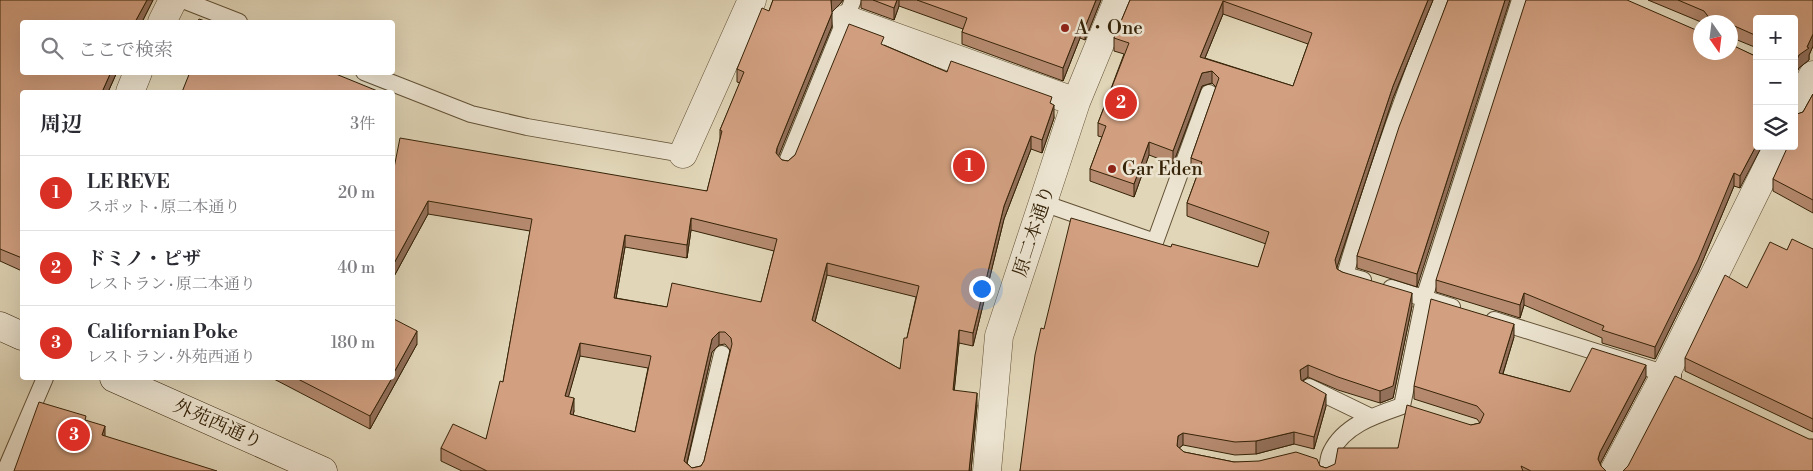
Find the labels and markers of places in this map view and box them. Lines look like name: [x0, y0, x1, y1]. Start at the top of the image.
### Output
place label: A・One: [1074, 16, 1143, 40]
marker: A・One: [1059, 22, 1071, 34]
pin: 2: [1105, 84, 1137, 122]
pin: 1: [953, 147, 985, 185]
place label: Gar Eden: [1122, 157, 1203, 181]
marker: Gar Eden: [1106, 163, 1118, 175]
pin: 3: [58, 416, 90, 454]

